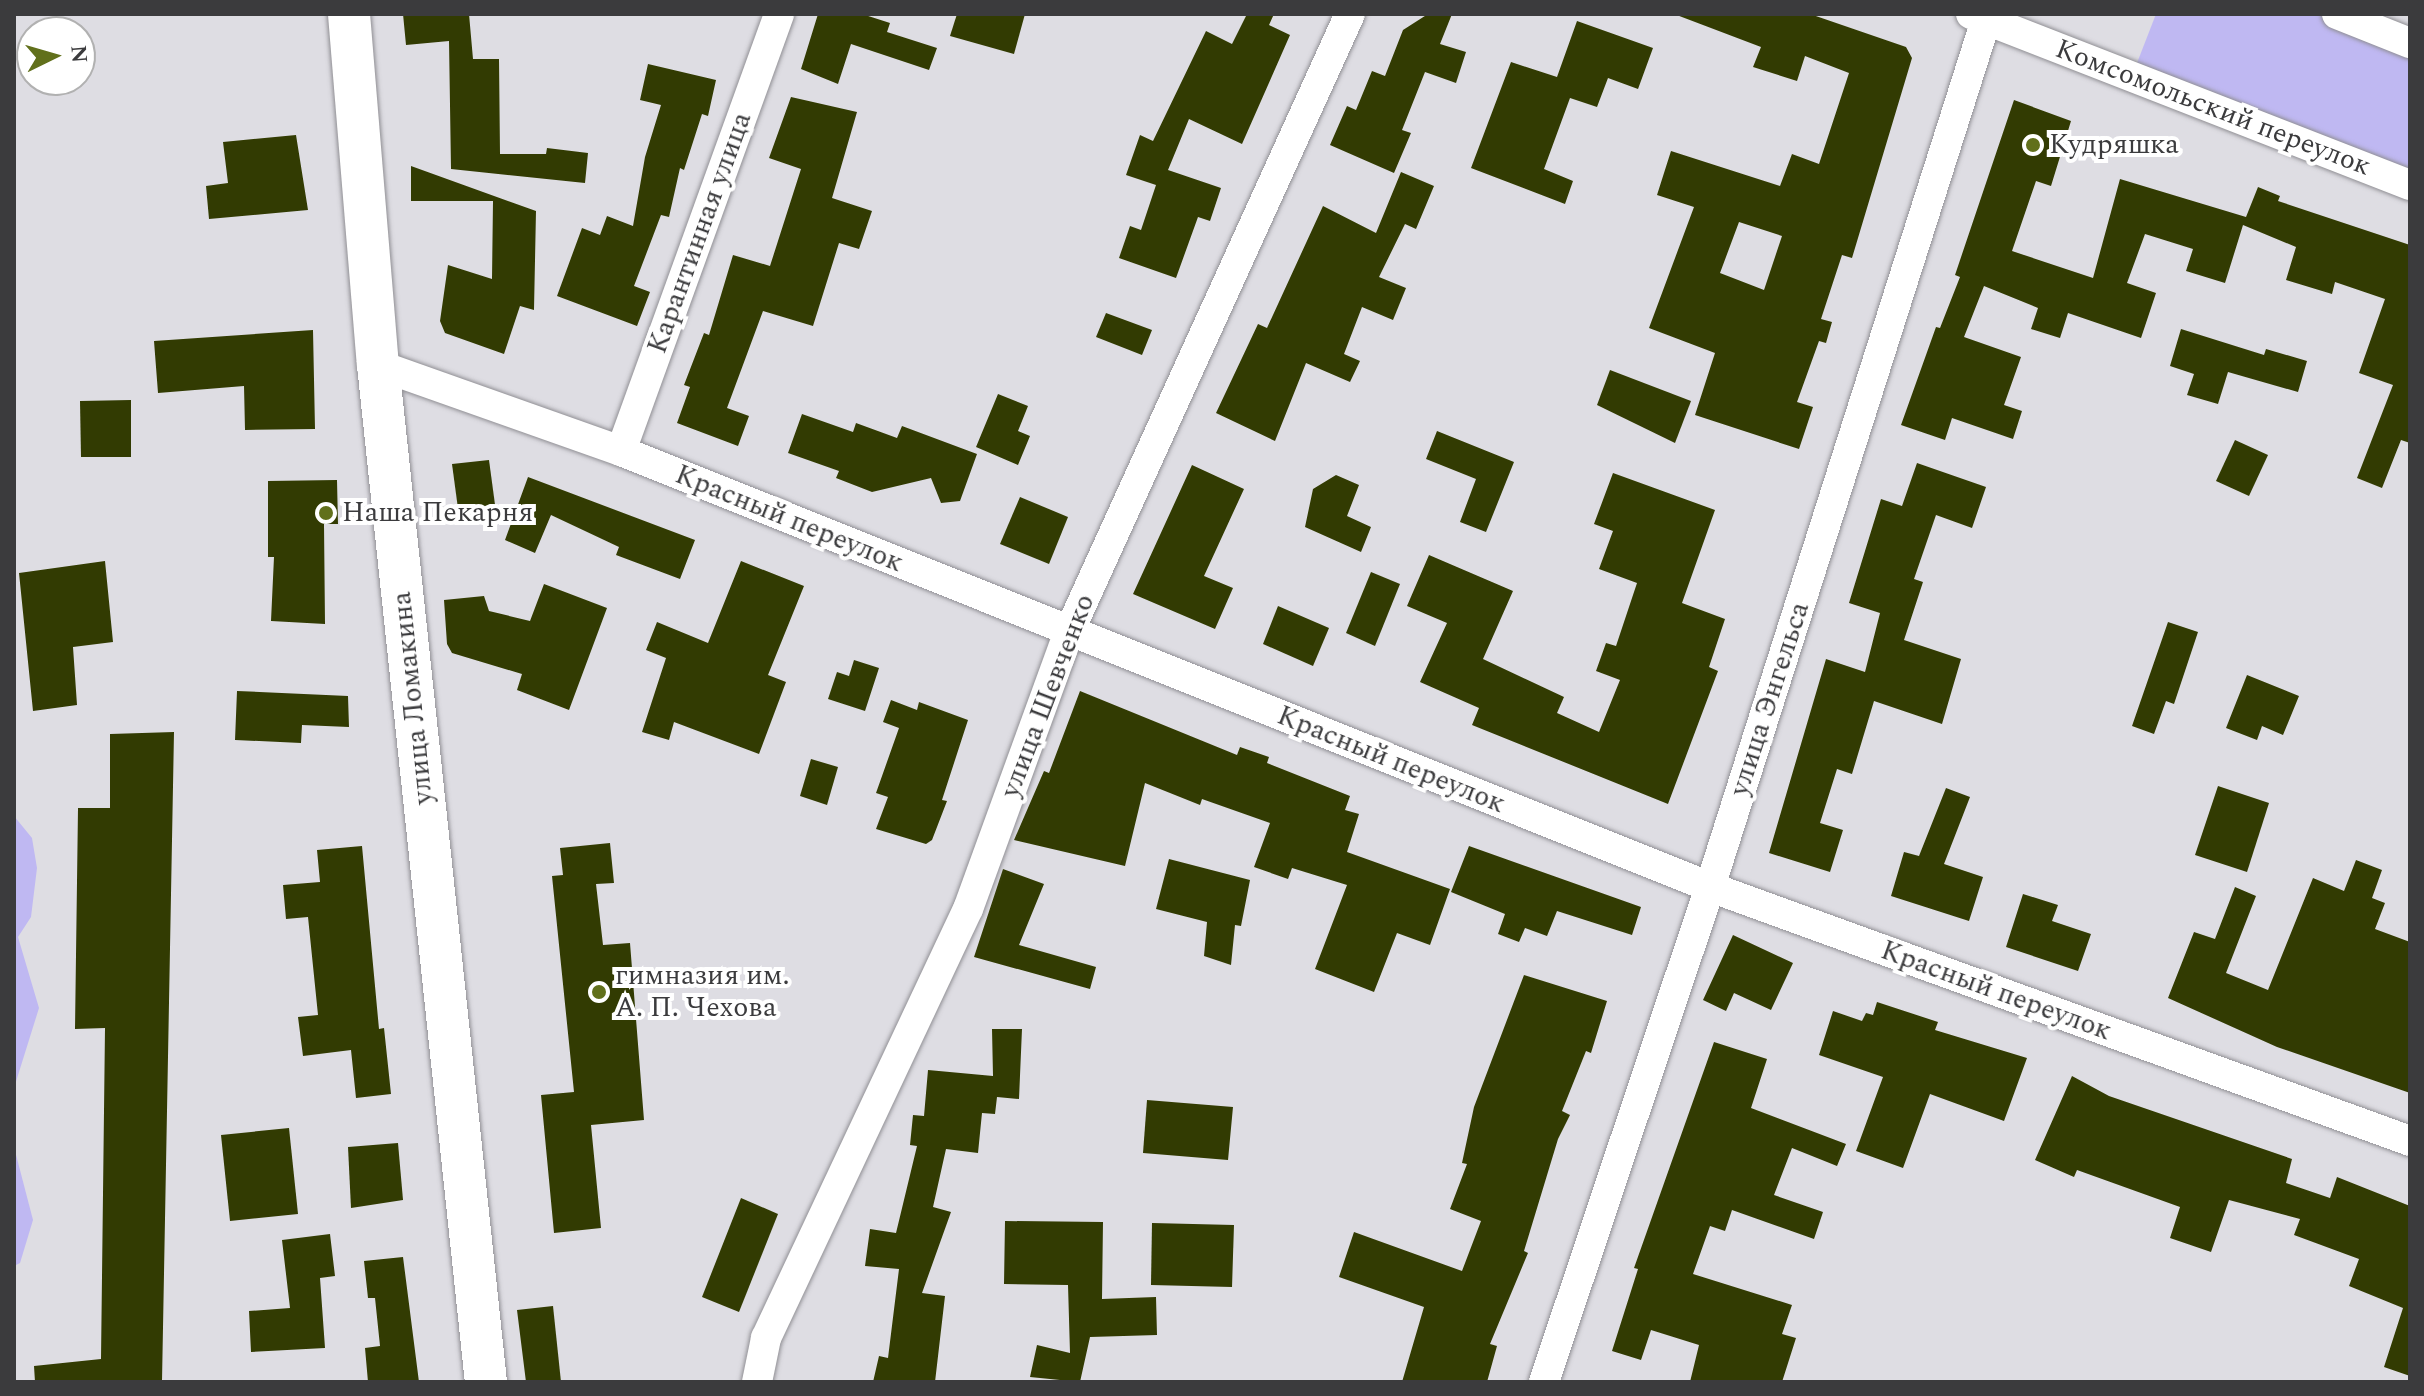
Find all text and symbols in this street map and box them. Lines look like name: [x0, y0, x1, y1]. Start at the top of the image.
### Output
north arrow: [16, 16, 96, 96]
street label: Комсомольский переулок: [2050, 32, 2376, 184]
text: N: [61, 44, 96, 64]
street label: Карантинная улица: [641, 108, 759, 358]
place label: Кудряшка: [2049, 128, 2179, 162]
marker: Кудряшка: [2024, 136, 2042, 154]
street label: Красный переулок: [670, 458, 908, 580]
place label: Наша Пекарня: [342, 496, 533, 530]
marker: Наша Пекарня: [317, 504, 335, 522]
street label: улица Ломакина: [385, 590, 441, 806]
street label: улица Шевченко: [994, 590, 1102, 802]
street label: улица Энгельса: [1723, 598, 1817, 800]
street label: Красный переулок: [1272, 699, 1510, 821]
street label: Красный переулок: [1876, 934, 2116, 1048]
place label: гимназия им. А. П. Чехова: [615, 959, 790, 1025]
marker: гимназия им. А. П. Чехова: [590, 983, 608, 1001]

